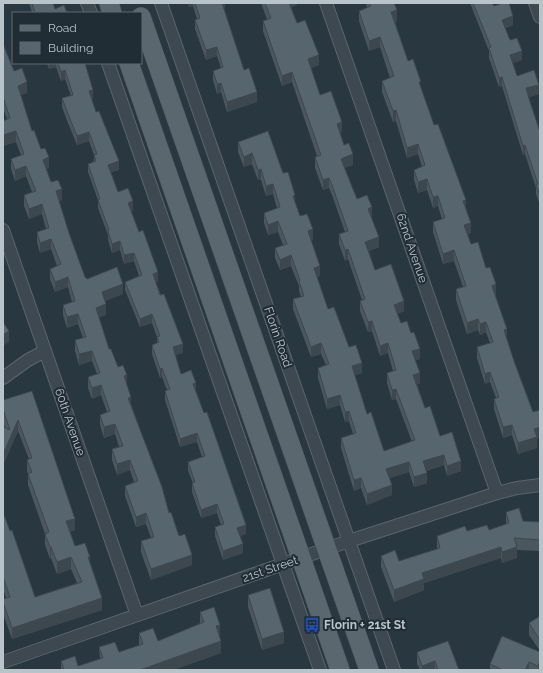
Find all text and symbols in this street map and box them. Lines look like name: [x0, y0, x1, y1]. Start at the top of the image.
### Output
legend: [12, 12, 142, 64]
text: Road: [48, 21, 77, 35]
text: Building: [48, 41, 94, 55]
street label: 62nd Avenue: [394, 211, 430, 285]
street label: Florin Road: [261, 305, 295, 369]
street label: 60th Avenue: [52, 386, 88, 458]
street label: 21st Street: [241, 553, 299, 585]
bus stop icon: Florin + 21st St: [303, 616, 321, 634]
place label: Florin + 21st St: [324, 618, 406, 632]

